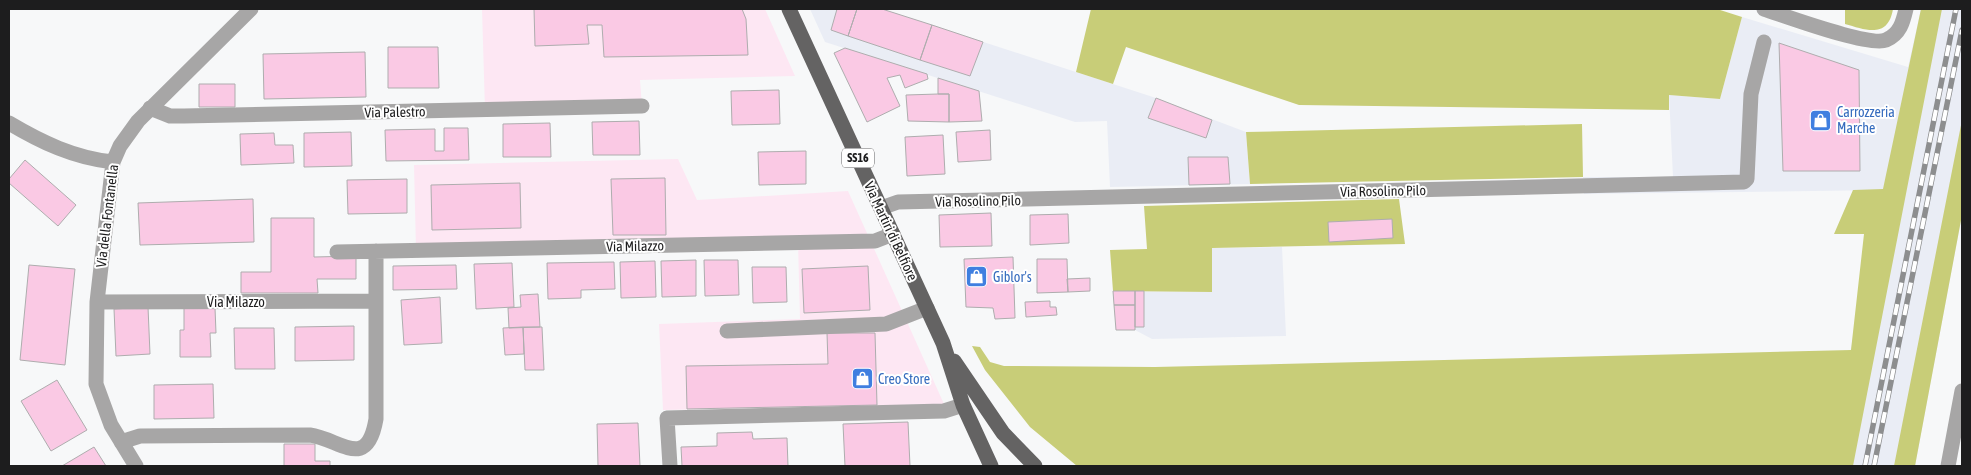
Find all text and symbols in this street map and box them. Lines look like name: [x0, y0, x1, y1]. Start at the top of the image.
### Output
street label: Via Palestro: [364, 103, 426, 121]
place label: Carrozzeria Marche: [1837, 104, 1895, 136]
shop icon: Carrozzeria Marche: [1809, 108, 1833, 132]
road number: SS16: [842, 148, 874, 168]
street label: Via della Fontanella: [93, 164, 121, 268]
street label: Via Martiri di Belfiore: [861, 179, 921, 283]
street label: Via Rosolino Pilo: [1340, 182, 1426, 200]
street label: Via Rosolino Pilo: [935, 192, 1021, 210]
street label: Via Milazzo: [606, 237, 664, 255]
shop icon: Giblor's: [965, 265, 989, 289]
place label: Giblor's: [993, 269, 1032, 285]
street label: Via Milazzo: [207, 294, 265, 310]
shop icon: Creo Store: [850, 367, 874, 391]
place label: Creo Store: [878, 371, 930, 387]

